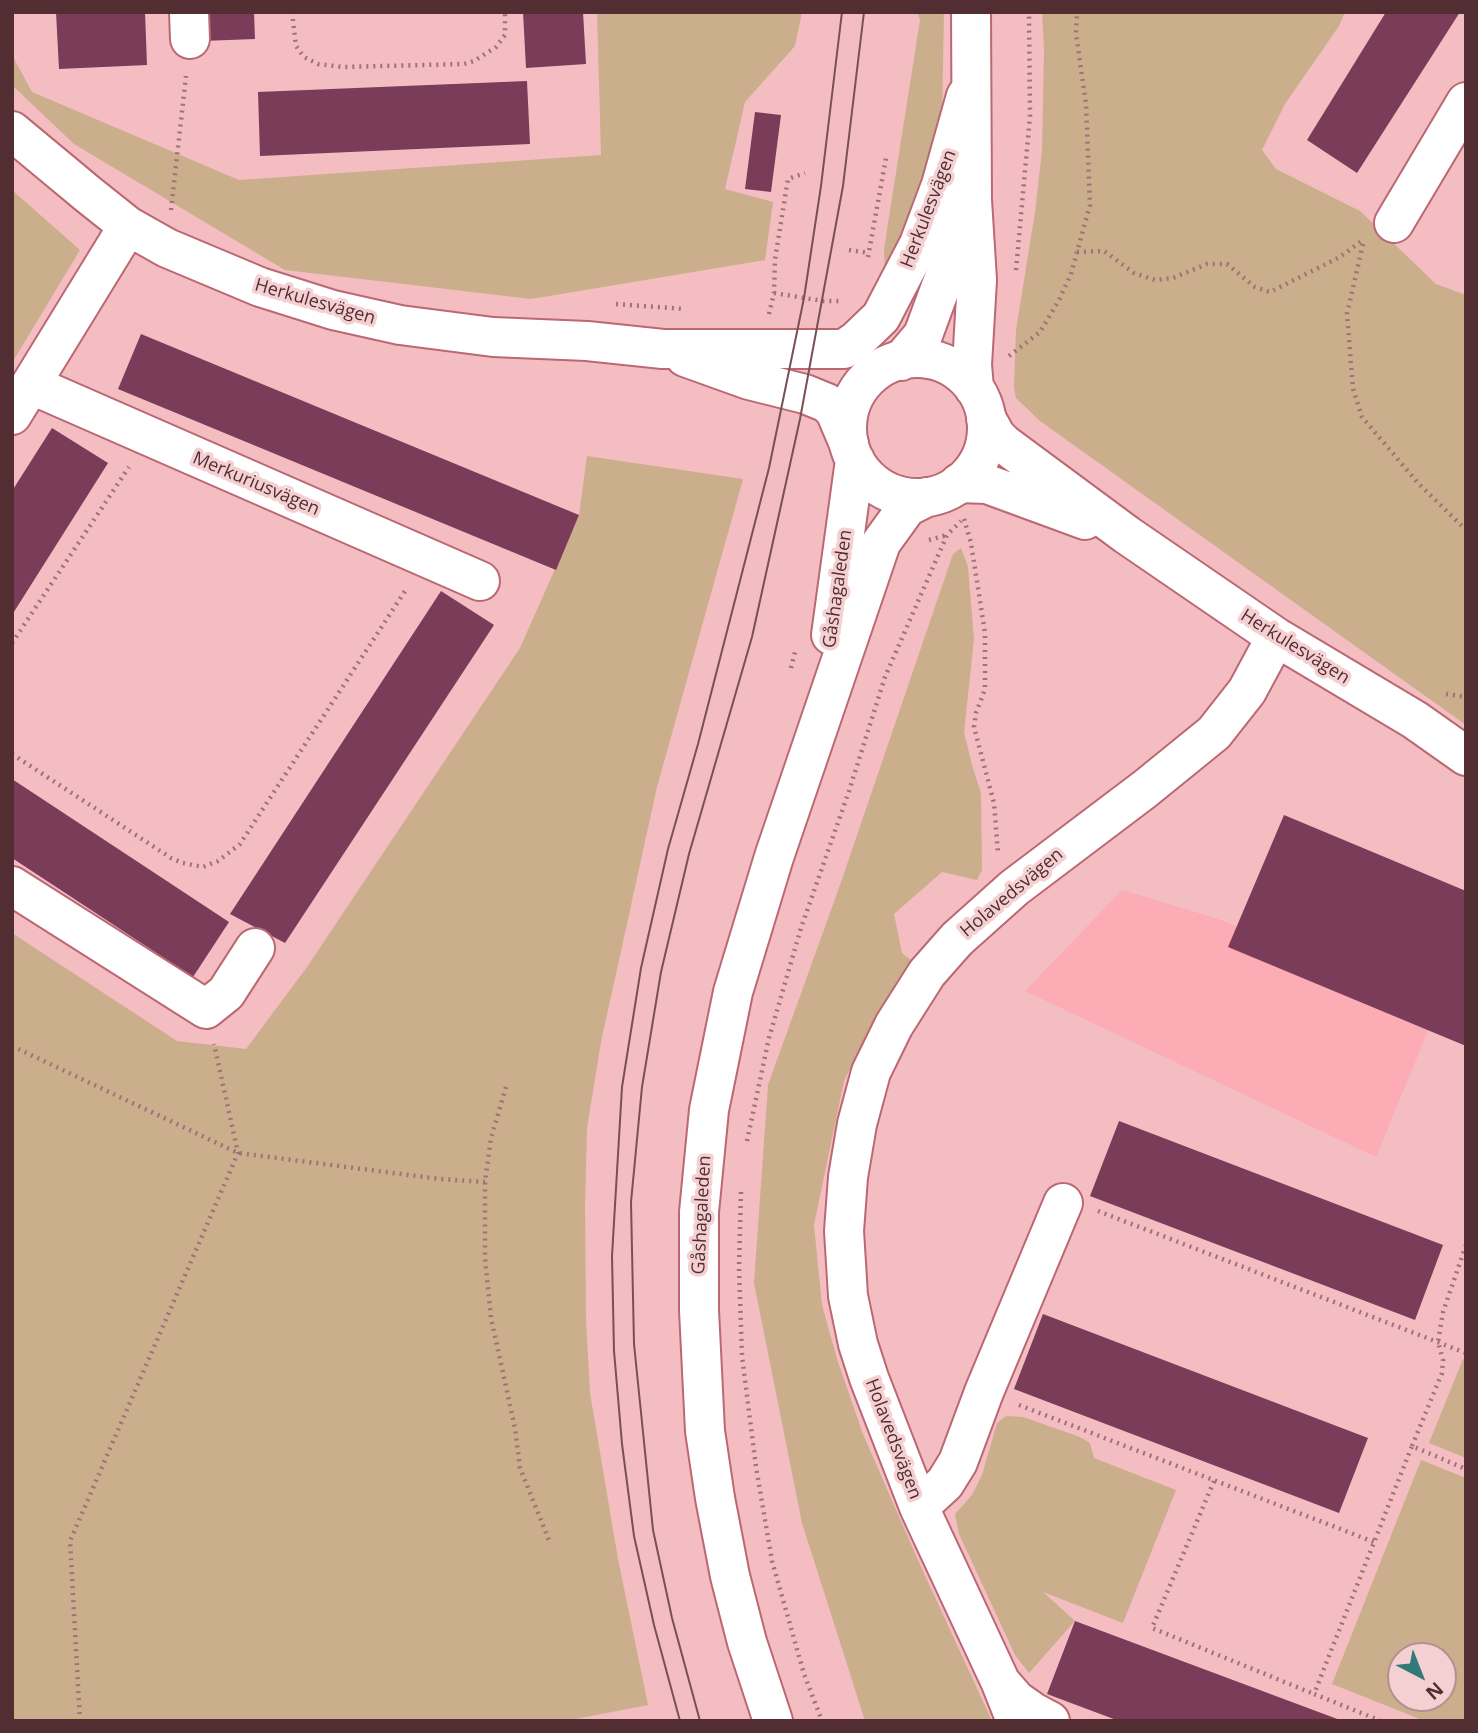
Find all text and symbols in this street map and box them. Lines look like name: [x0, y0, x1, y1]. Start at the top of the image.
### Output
street label: Herkulesvägen: [897, 147, 961, 271]
street label: Herkulesvägen: [252, 274, 378, 330]
street label: Merkuriusvägen: [189, 448, 323, 520]
street label: Gåshagaleden: [819, 528, 857, 650]
street label: Herkulesvägen: [1237, 605, 1353, 689]
street label: Holavedsvägen: [956, 844, 1068, 942]
street label: Gåshagaleden: [688, 1155, 716, 1275]
street label: Holavedsvägen: [860, 1376, 926, 1502]
north arrow: [1387, 1642, 1457, 1712]
text: N: [1420, 1676, 1449, 1706]

